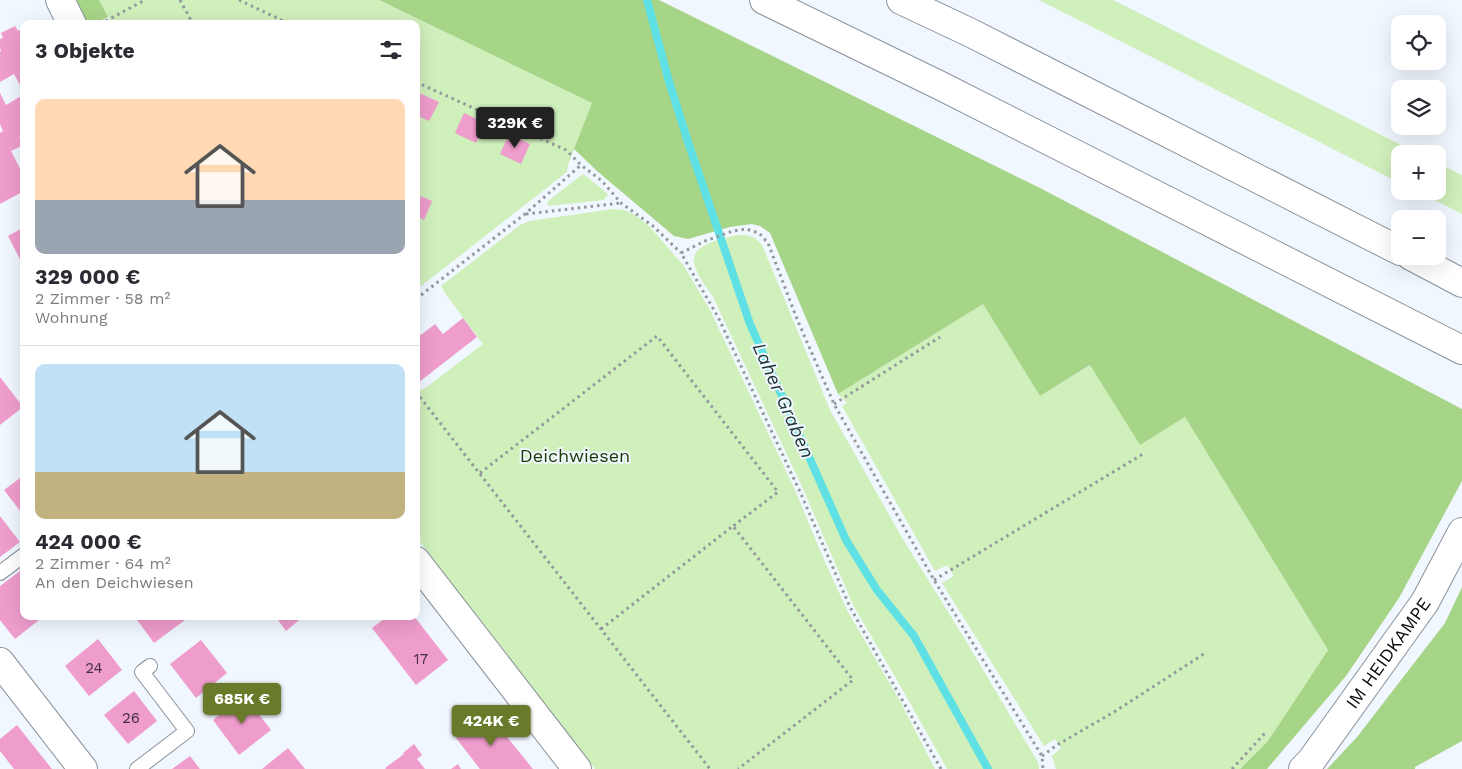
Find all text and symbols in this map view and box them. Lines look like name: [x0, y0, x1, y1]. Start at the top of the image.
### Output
map controls: [1391, 15, 1446, 265]
button: locate: [1391, 15, 1446, 70]
icon: filters: [377, 36, 405, 64]
text: 3 Objekte: [35, 38, 135, 63]
button: layers: [1391, 80, 1446, 135]
pin: 329K €: [474, 106, 556, 149]
text: 329K €: [487, 113, 543, 132]
icon: home: [175, 131, 265, 221]
button: +: [1391, 145, 1446, 200]
button: −: [1391, 210, 1446, 265]
text: 329 000 €: [35, 264, 140, 289]
text: 2 Zimmer · 58 m²: [35, 289, 170, 308]
text: Wohnung: [35, 308, 108, 327]
water label: Laher Graben: [748, 339, 819, 462]
icon: home: [175, 397, 265, 487]
park label: Deichwiesen: [520, 445, 630, 466]
text: 424 000 €: [35, 529, 141, 554]
text: 2 Zimmer · 64 m²: [35, 554, 171, 573]
text: An den Deichwiesen: [35, 573, 194, 592]
street label: IM HEIDKAMPE: [1341, 593, 1435, 712]
house number: 17: [414, 650, 428, 668]
house number: 24: [85, 659, 103, 677]
pin: 685K €: [201, 682, 283, 725]
text: 685K €: [214, 689, 270, 708]
pin: 424K €: [450, 704, 532, 747]
house number: 26: [122, 709, 140, 727]
text: 424K €: [463, 711, 519, 730]

